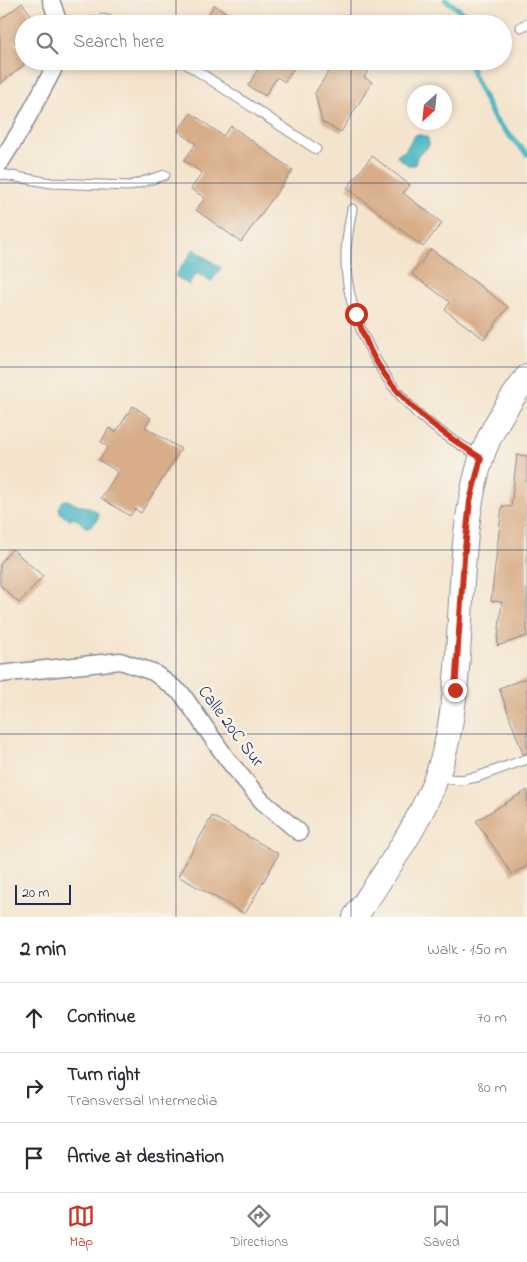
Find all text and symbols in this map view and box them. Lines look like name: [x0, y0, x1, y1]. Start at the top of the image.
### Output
search box: [15, 15, 512, 70]
icon: search: [33, 29, 61, 57]
text: Search here: [73, 29, 164, 56]
north arrow: [407, 85, 452, 130]
route start: [345, 303, 368, 326]
route end: [444, 679, 467, 702]
street label: Calle 20C Sur: [191, 681, 270, 774]
scale bar: [15, 882, 71, 905]
text: 20 m: [22, 883, 49, 904]
text: 2 min: [20, 935, 66, 965]
text: Walk · 150 m: [427, 938, 507, 962]
icon: ahead: [20, 1004, 48, 1032]
text: Continue: [67, 1004, 135, 1031]
text: 70 m: [477, 1006, 507, 1030]
text: Turn right: [67, 1062, 140, 1089]
icon: right: [20, 1074, 48, 1102]
text: 80 m: [478, 1076, 507, 1100]
text: Transversal Intermedia: [67, 1089, 217, 1113]
icon: arrive: [20, 1144, 48, 1172]
text: Arrive at destination: [67, 1144, 224, 1171]
tab: Map: [67, 1202, 95, 1253]
tab: Directions: [230, 1202, 288, 1253]
tab: Saved: [423, 1202, 460, 1253]

